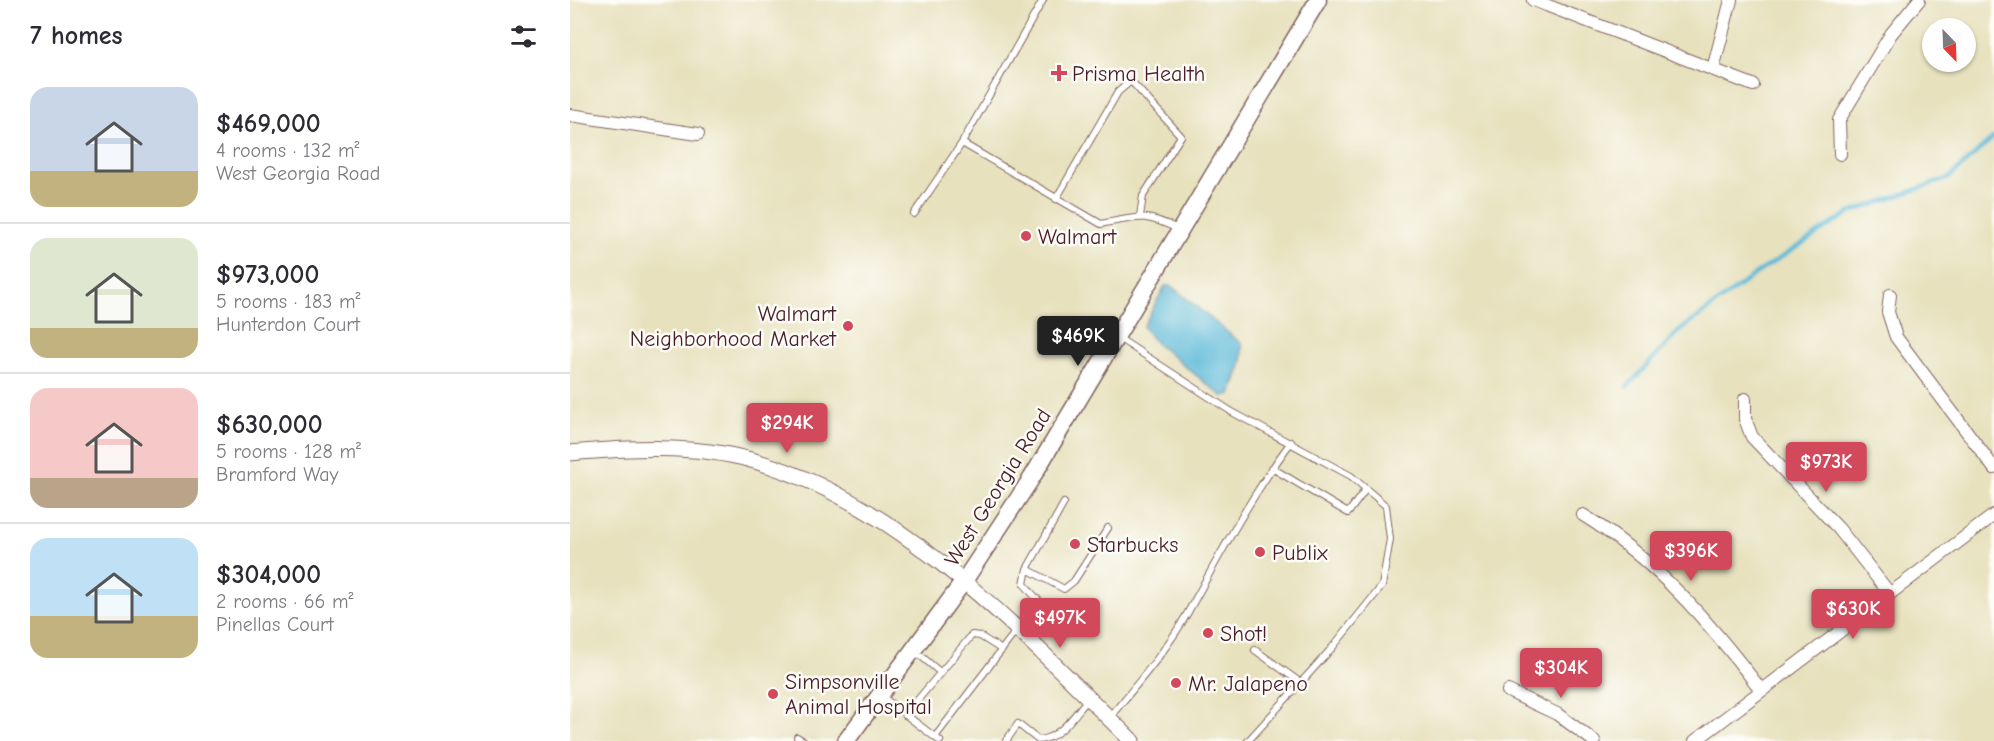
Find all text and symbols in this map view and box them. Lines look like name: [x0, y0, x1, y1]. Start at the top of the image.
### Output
north arrow: [1922, 18, 1976, 72]
map controls: [1922, 18, 1976, 72]
icon: filters: [507, 20, 540, 53]
text: 7 homes: [30, 21, 123, 51]
place label: Prisma Health: [1072, 61, 1205, 87]
marker: Prisma Health: [1050, 64, 1068, 82]
text: $469,000: [216, 109, 321, 139]
icon: home: [78, 111, 150, 183]
text: 4 rooms · 132 m²: [216, 139, 360, 162]
text: West Georgia Road: [216, 162, 380, 185]
place label: Walmart: [1038, 224, 1117, 250]
marker: Walmart: [1019, 229, 1033, 243]
text: $973,000: [216, 260, 319, 290]
icon: home: [78, 262, 150, 334]
text: 5 rooms · 183 m²: [216, 290, 361, 313]
place label: Walmart Neighborhood Market: [630, 301, 837, 352]
text: Hunterdon Court: [216, 313, 360, 336]
pin: $469K: [1036, 316, 1120, 367]
marker: Walmart Neighborhood Market: [841, 319, 855, 333]
text: $469K: [1051, 324, 1105, 347]
pin: $294K: [745, 403, 829, 454]
street label: West Georgia Road: [939, 404, 1057, 571]
text: $630,000: [216, 410, 323, 440]
text: $294K: [760, 411, 814, 434]
icon: home: [78, 412, 150, 484]
text: 5 rooms · 128 m²: [216, 440, 361, 463]
pin: $973K: [1784, 442, 1868, 493]
text: $973K: [1800, 450, 1852, 473]
text: Bramford Way: [216, 463, 338, 486]
pin: $396K: [1649, 531, 1733, 582]
place label: Starbucks: [1087, 532, 1178, 558]
marker: Starbucks: [1068, 537, 1082, 551]
text: $396K: [1664, 539, 1718, 562]
place label: Publix: [1272, 540, 1328, 566]
marker: Publix: [1253, 545, 1267, 559]
text: $304,000: [216, 560, 321, 590]
icon: home: [78, 562, 150, 634]
pin: $630K: [1811, 589, 1895, 640]
text: 2 rooms · 66 m²: [216, 590, 354, 613]
text: $630K: [1825, 597, 1881, 620]
pin: $497K: [1018, 598, 1102, 649]
text: $497K: [1034, 606, 1086, 629]
text: Pinellas Court: [216, 613, 334, 636]
place label: Shot!: [1220, 621, 1267, 647]
marker: Shot!: [1201, 626, 1215, 640]
pin: $304K: [1519, 648, 1603, 699]
text: $304K: [1534, 656, 1588, 679]
place label: Simpsonville Animal Hospital: [785, 669, 932, 720]
place label: Mr. Jalapeno: [1188, 671, 1308, 697]
marker: Mr. Jalapeno: [1169, 676, 1183, 690]
marker: Simpsonville Animal Hospital: [766, 687, 780, 701]

